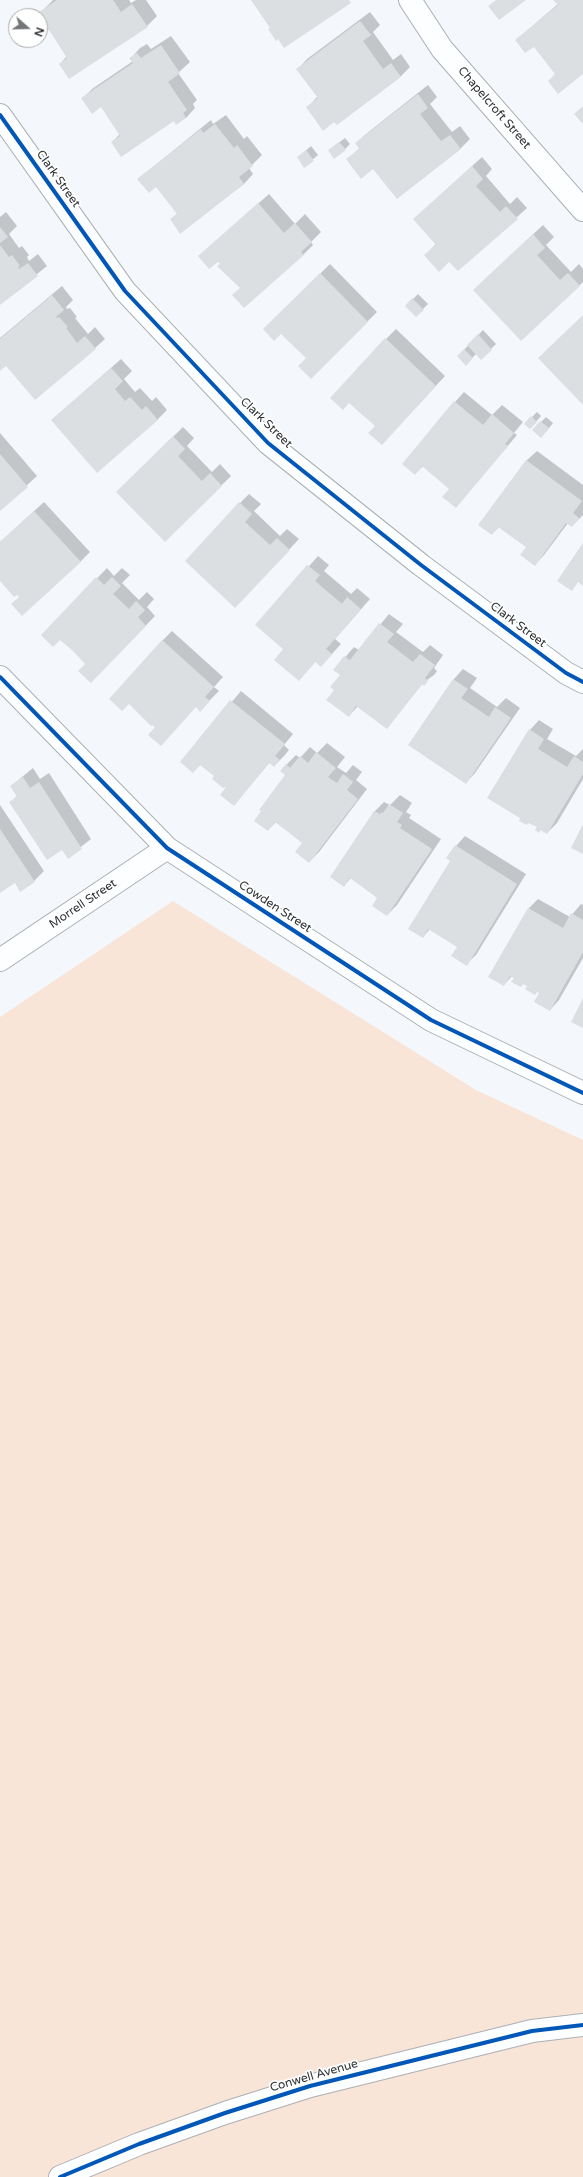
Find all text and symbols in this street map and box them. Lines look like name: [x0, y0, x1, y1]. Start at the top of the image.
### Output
north arrow: [8, 8, 48, 48]
text: N: [31, 26, 46, 38]
street label: Chapelcroft Street: [454, 64, 534, 152]
street label: Clark Street: [33, 148, 83, 210]
street label: Clark Street: [237, 395, 295, 451]
street label: Clark Street: [487, 599, 549, 651]
street label: Morrell Street: [47, 876, 119, 932]
street label: Cowden Street: [236, 878, 314, 936]
street label: Conwell Avenue: [268, 2057, 360, 2095]

